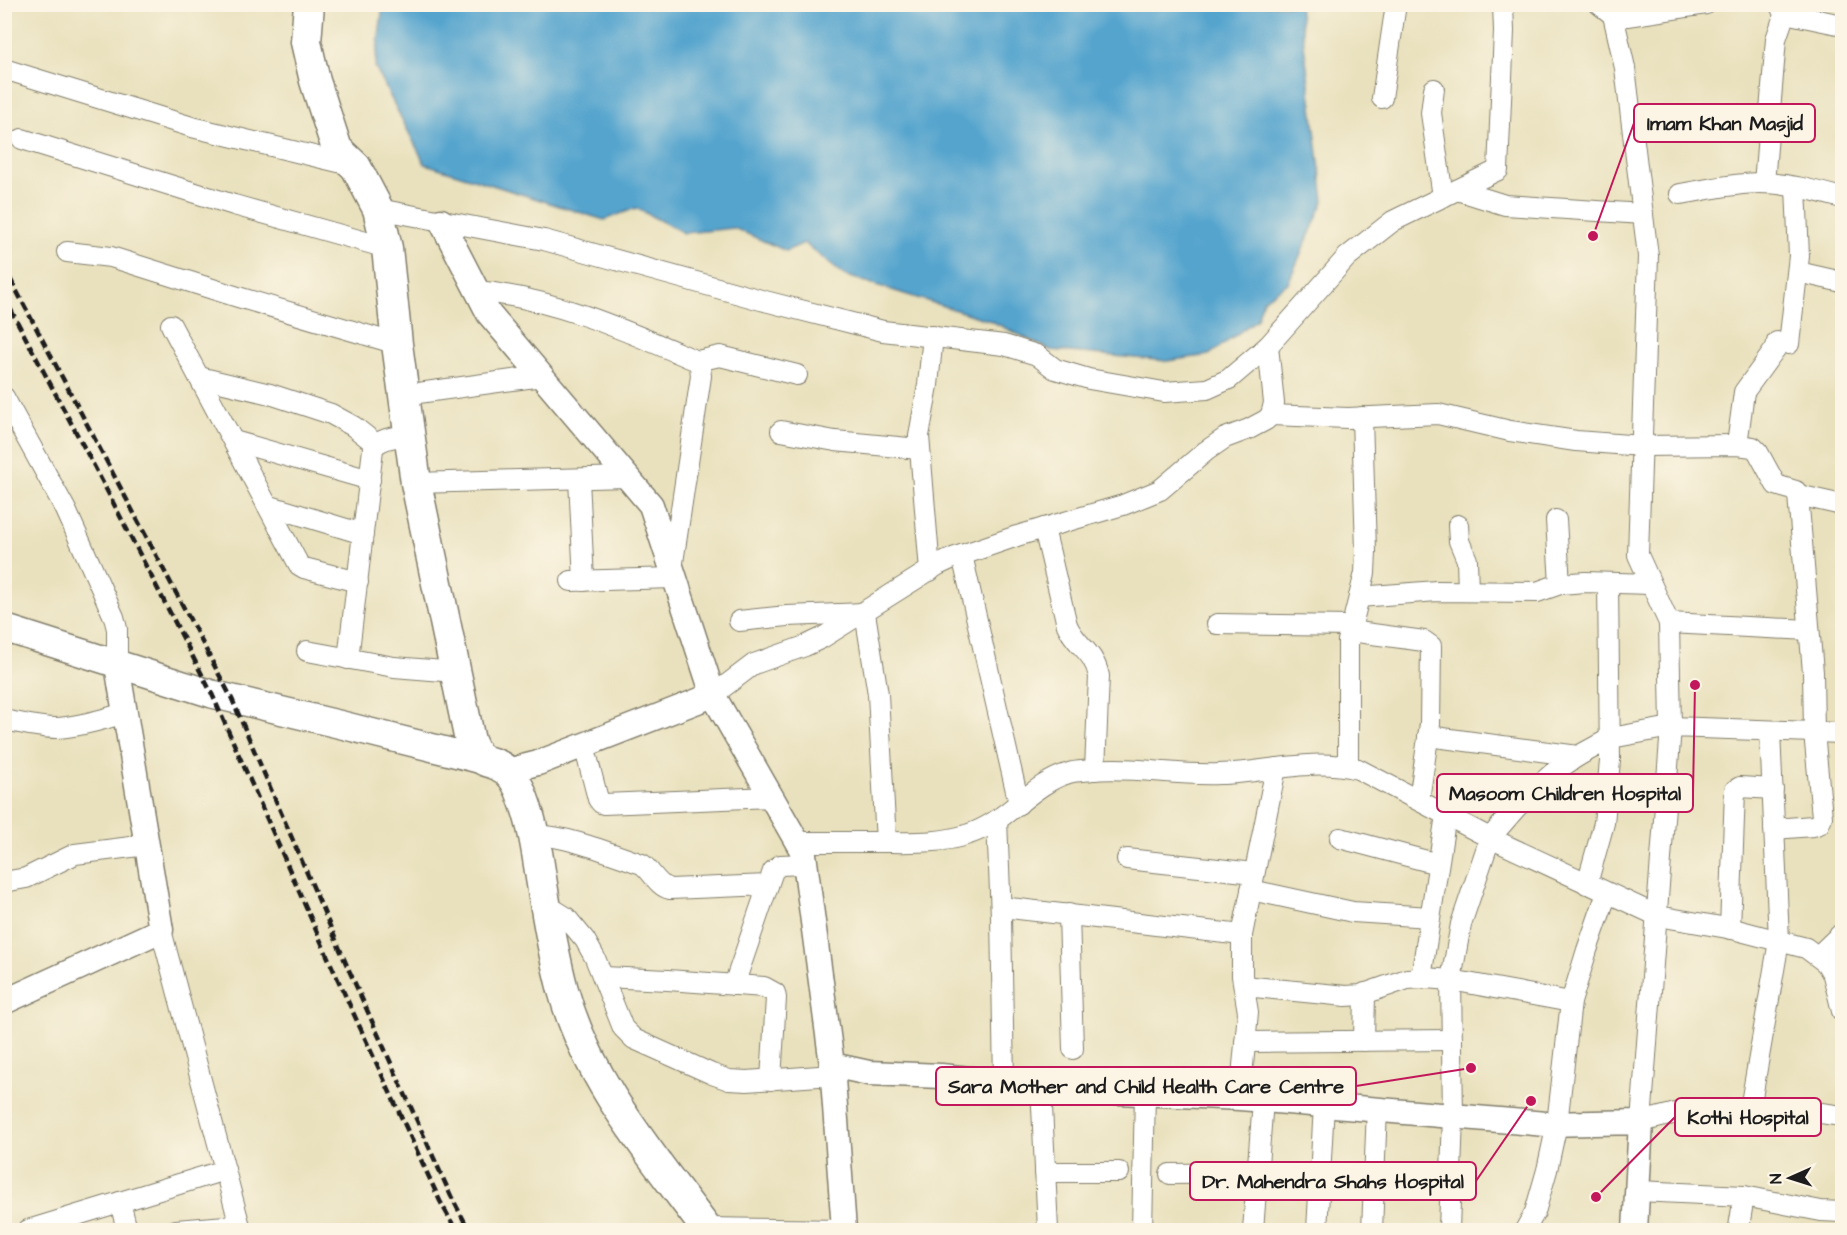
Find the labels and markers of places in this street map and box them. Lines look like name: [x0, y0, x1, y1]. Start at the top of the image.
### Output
callout: Imam Khan Masjid: [1634, 104, 1815, 142]
callout: Masoom Children Hospital: [1437, 774, 1693, 812]
callout: Sara Mother and Child Health Care Centre: [936, 1067, 1356, 1105]
callout: Kothi Hospital: [1675, 1098, 1821, 1136]
callout: Dr. Mahendra Shahs Hospital: [1190, 1162, 1476, 1200]

